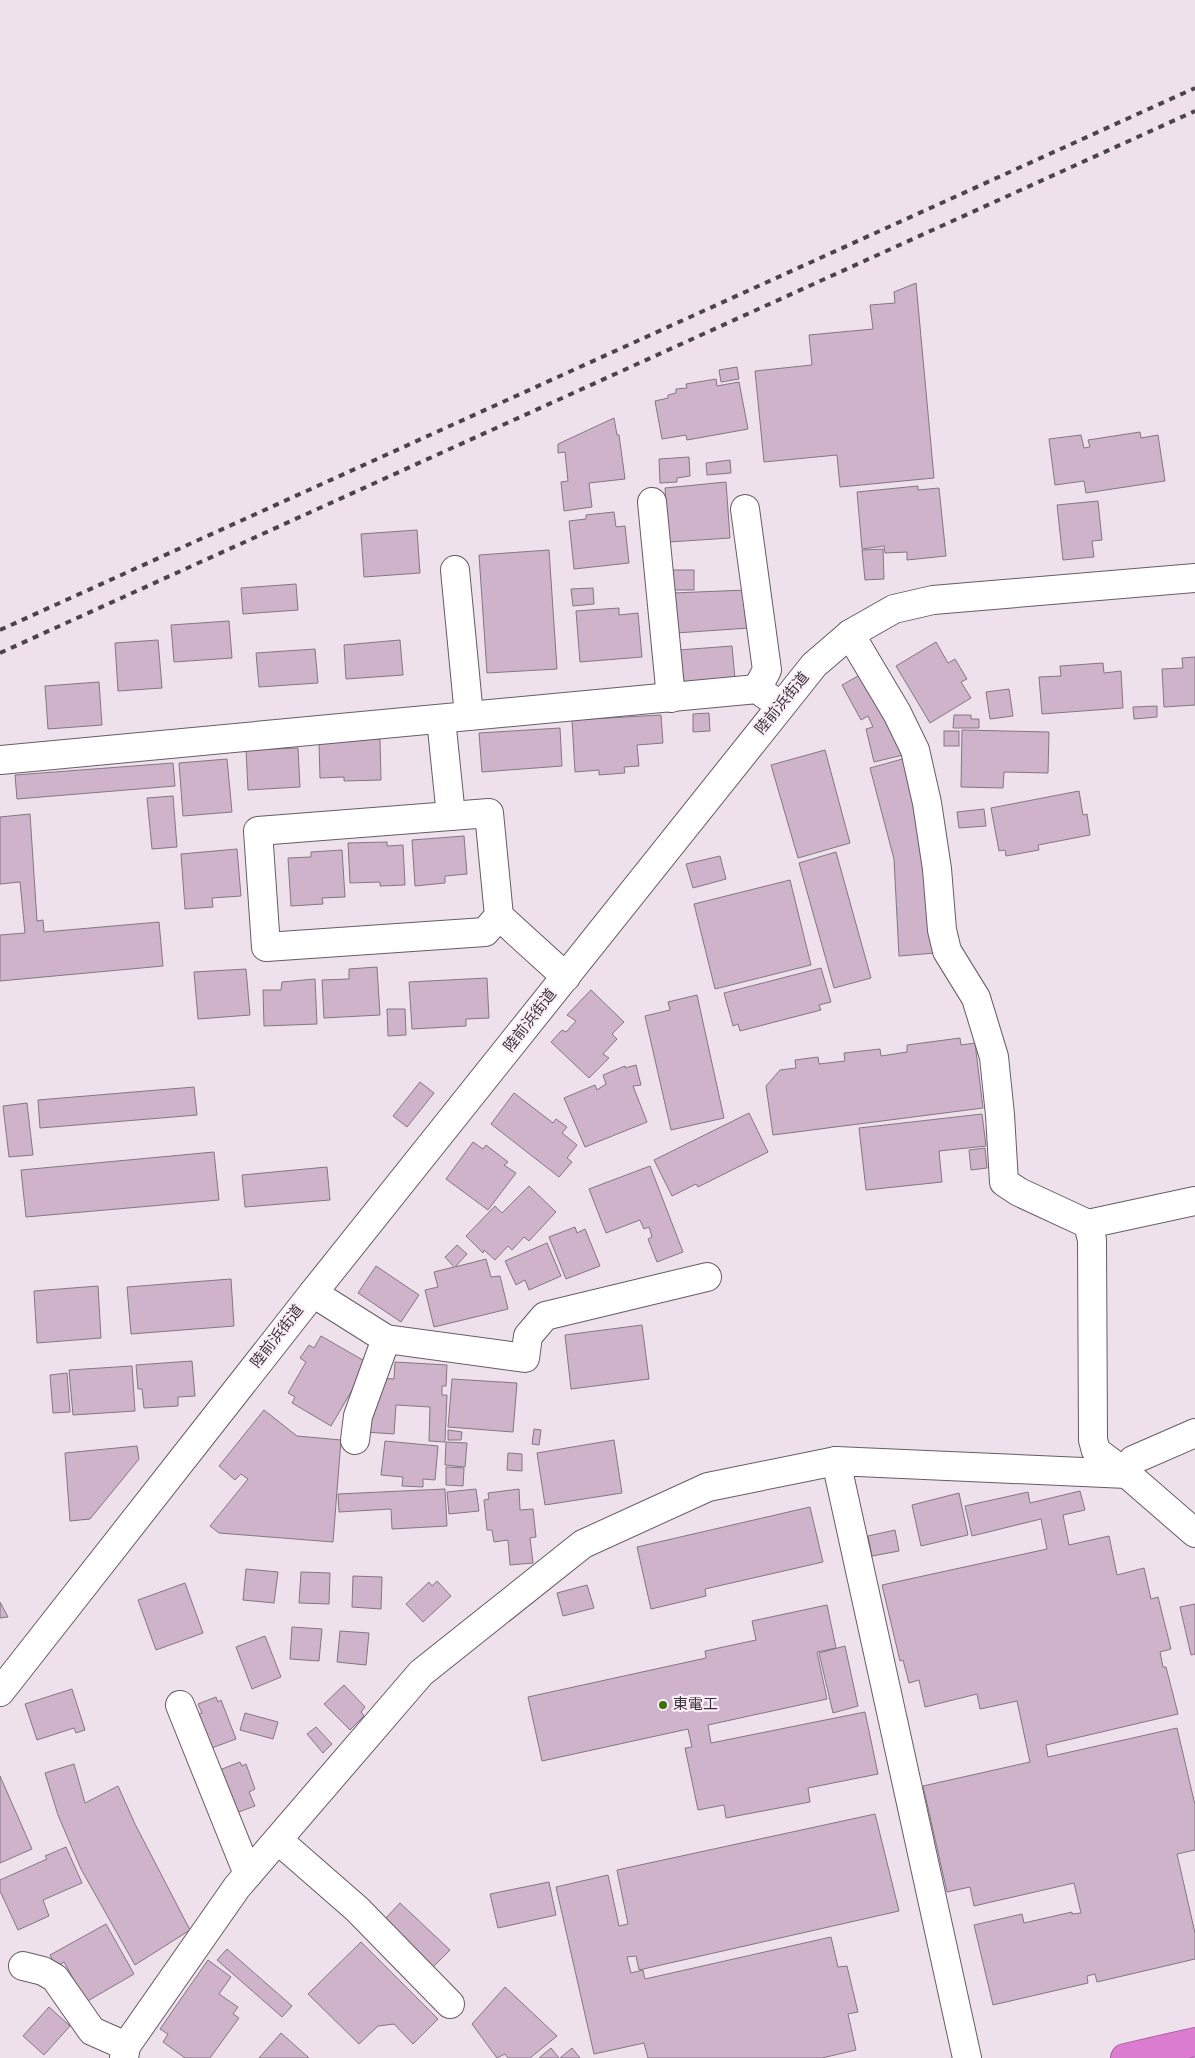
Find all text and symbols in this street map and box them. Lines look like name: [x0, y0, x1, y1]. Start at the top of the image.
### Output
street label: 陸前浜街道: [752, 669, 814, 739]
street label: 陸前浜街道: [500, 986, 562, 1056]
street label: 陸前浜街道: [247, 1302, 309, 1372]
place label: 東電工: [673, 1696, 718, 1715]
marker: 東電工: [657, 1699, 669, 1711]

